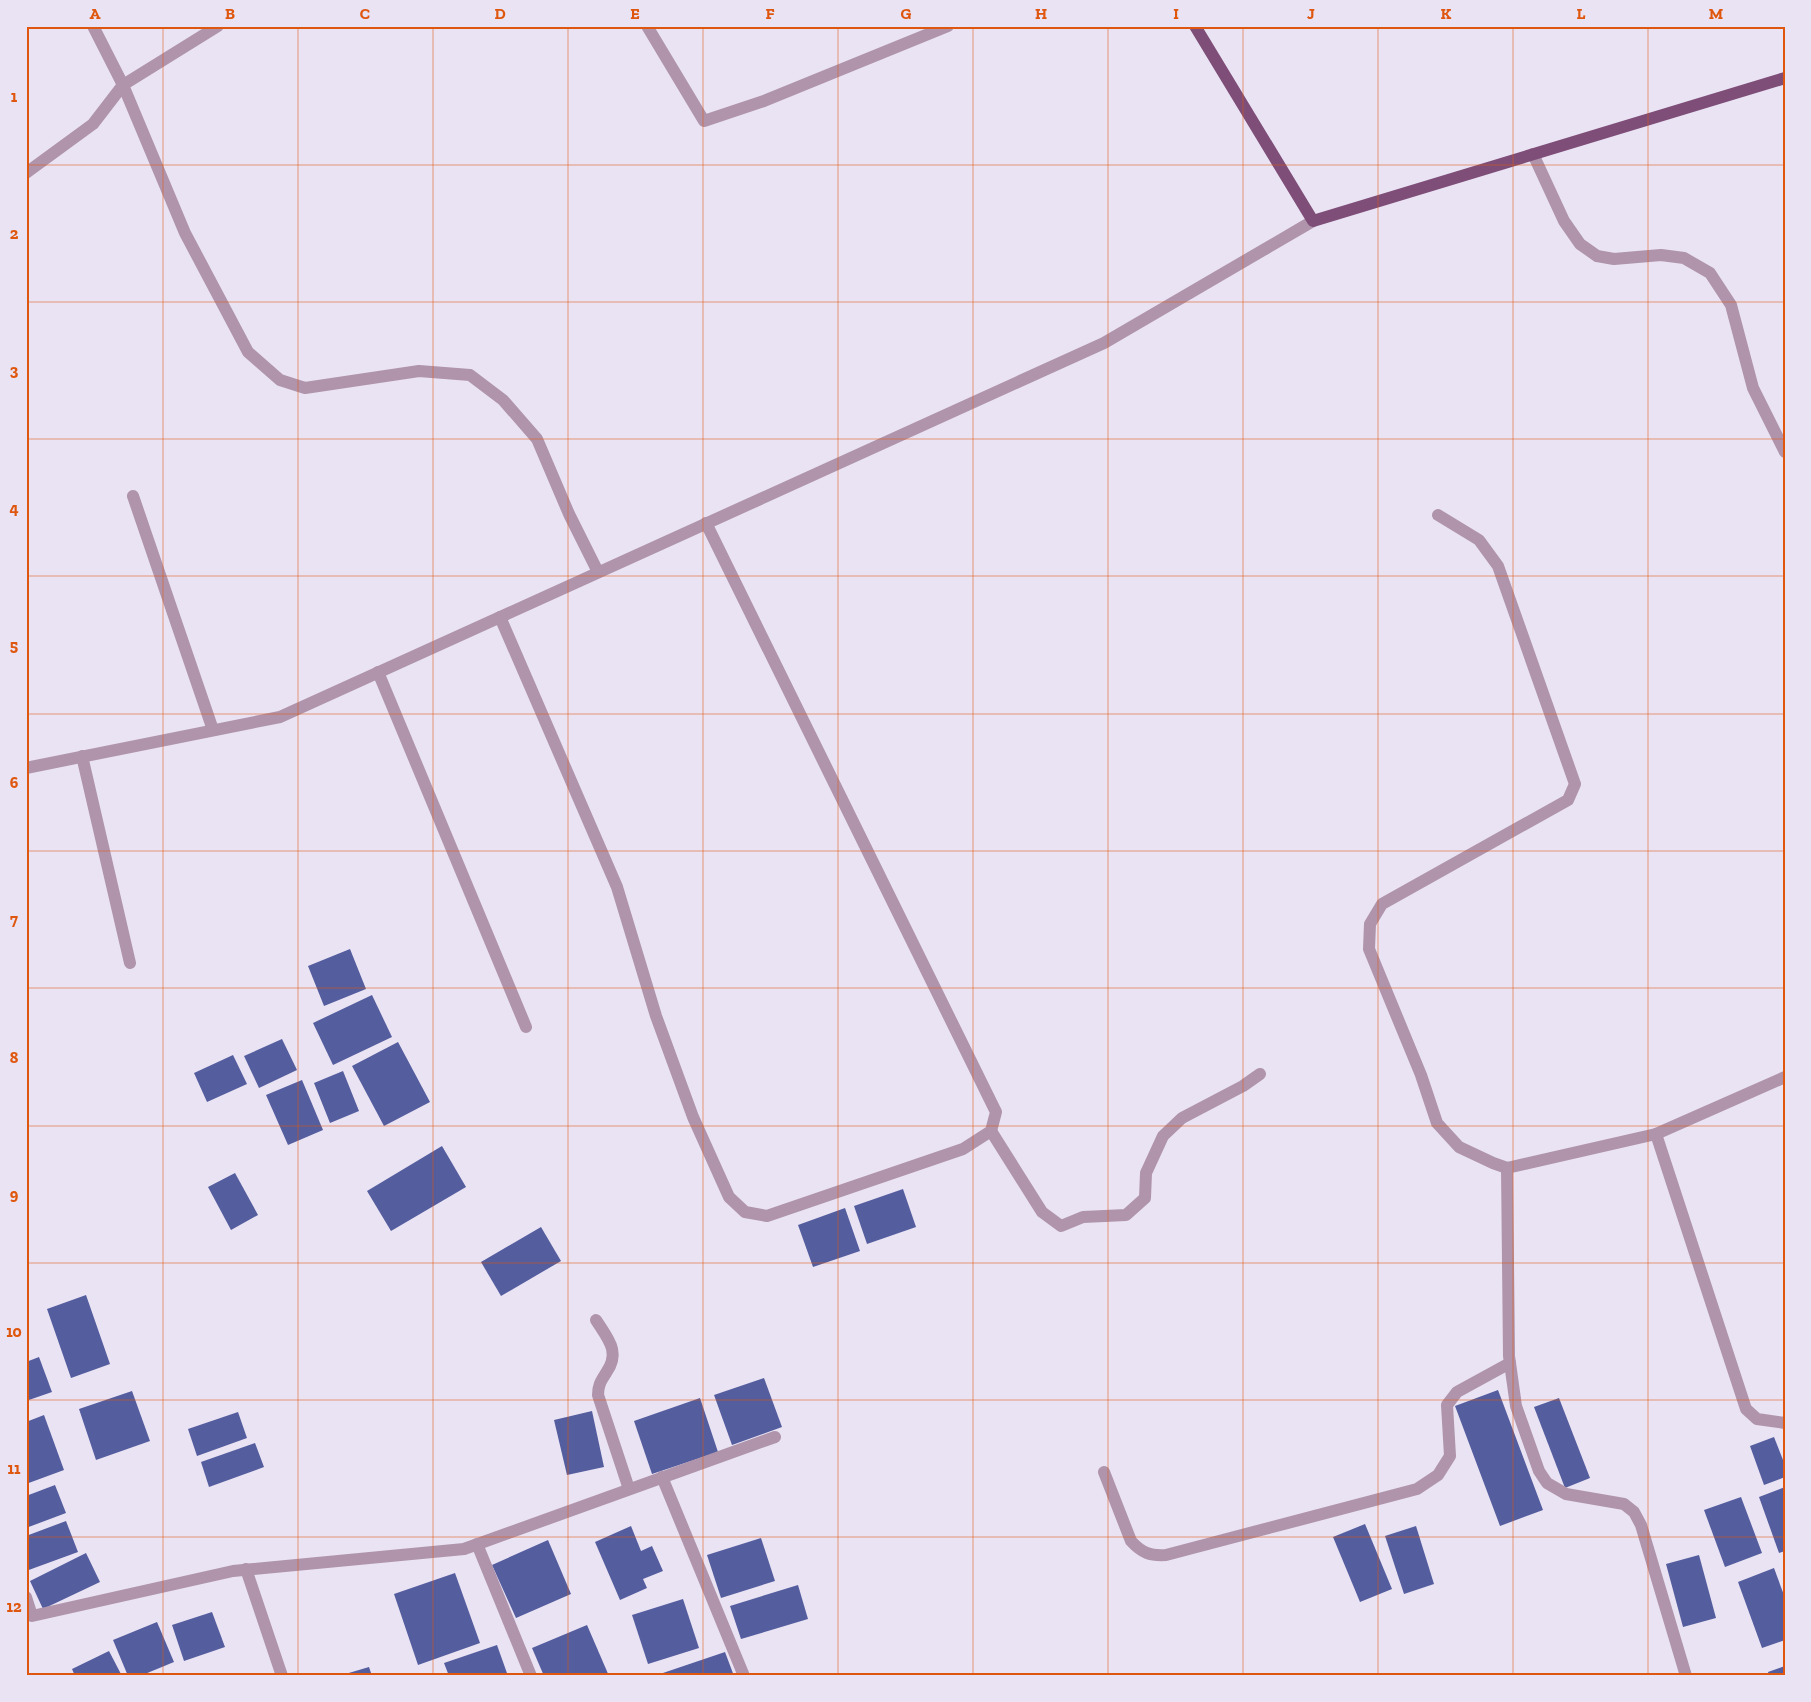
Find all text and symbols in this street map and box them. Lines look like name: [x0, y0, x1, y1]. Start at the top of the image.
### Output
text: A: [90, 4, 101, 23]
text: B: [225, 4, 235, 23]
text: C: [360, 4, 370, 23]
text: D: [494, 4, 506, 23]
text: E: [630, 4, 640, 23]
text: F: [765, 4, 775, 23]
text: G: [901, 4, 912, 23]
text: H: [1035, 4, 1047, 23]
text: I: [1173, 4, 1179, 23]
text: J: [1307, 4, 1315, 23]
text: K: [1441, 4, 1452, 23]
text: L: [1577, 4, 1586, 23]
text: M: [1709, 4, 1723, 23]
text: 1: [11, 87, 18, 106]
text: 2: [10, 224, 19, 243]
text: 3: [10, 361, 19, 380]
text: 4: [9, 499, 19, 518]
text: 5: [10, 636, 18, 655]
text: 6: [10, 773, 19, 792]
text: 7: [10, 910, 18, 929]
text: 8: [10, 1048, 19, 1067]
text: 9: [10, 1185, 19, 1204]
text: 10: [6, 1322, 22, 1341]
text: 11: [8, 1459, 21, 1478]
text: 12: [6, 1597, 22, 1616]

